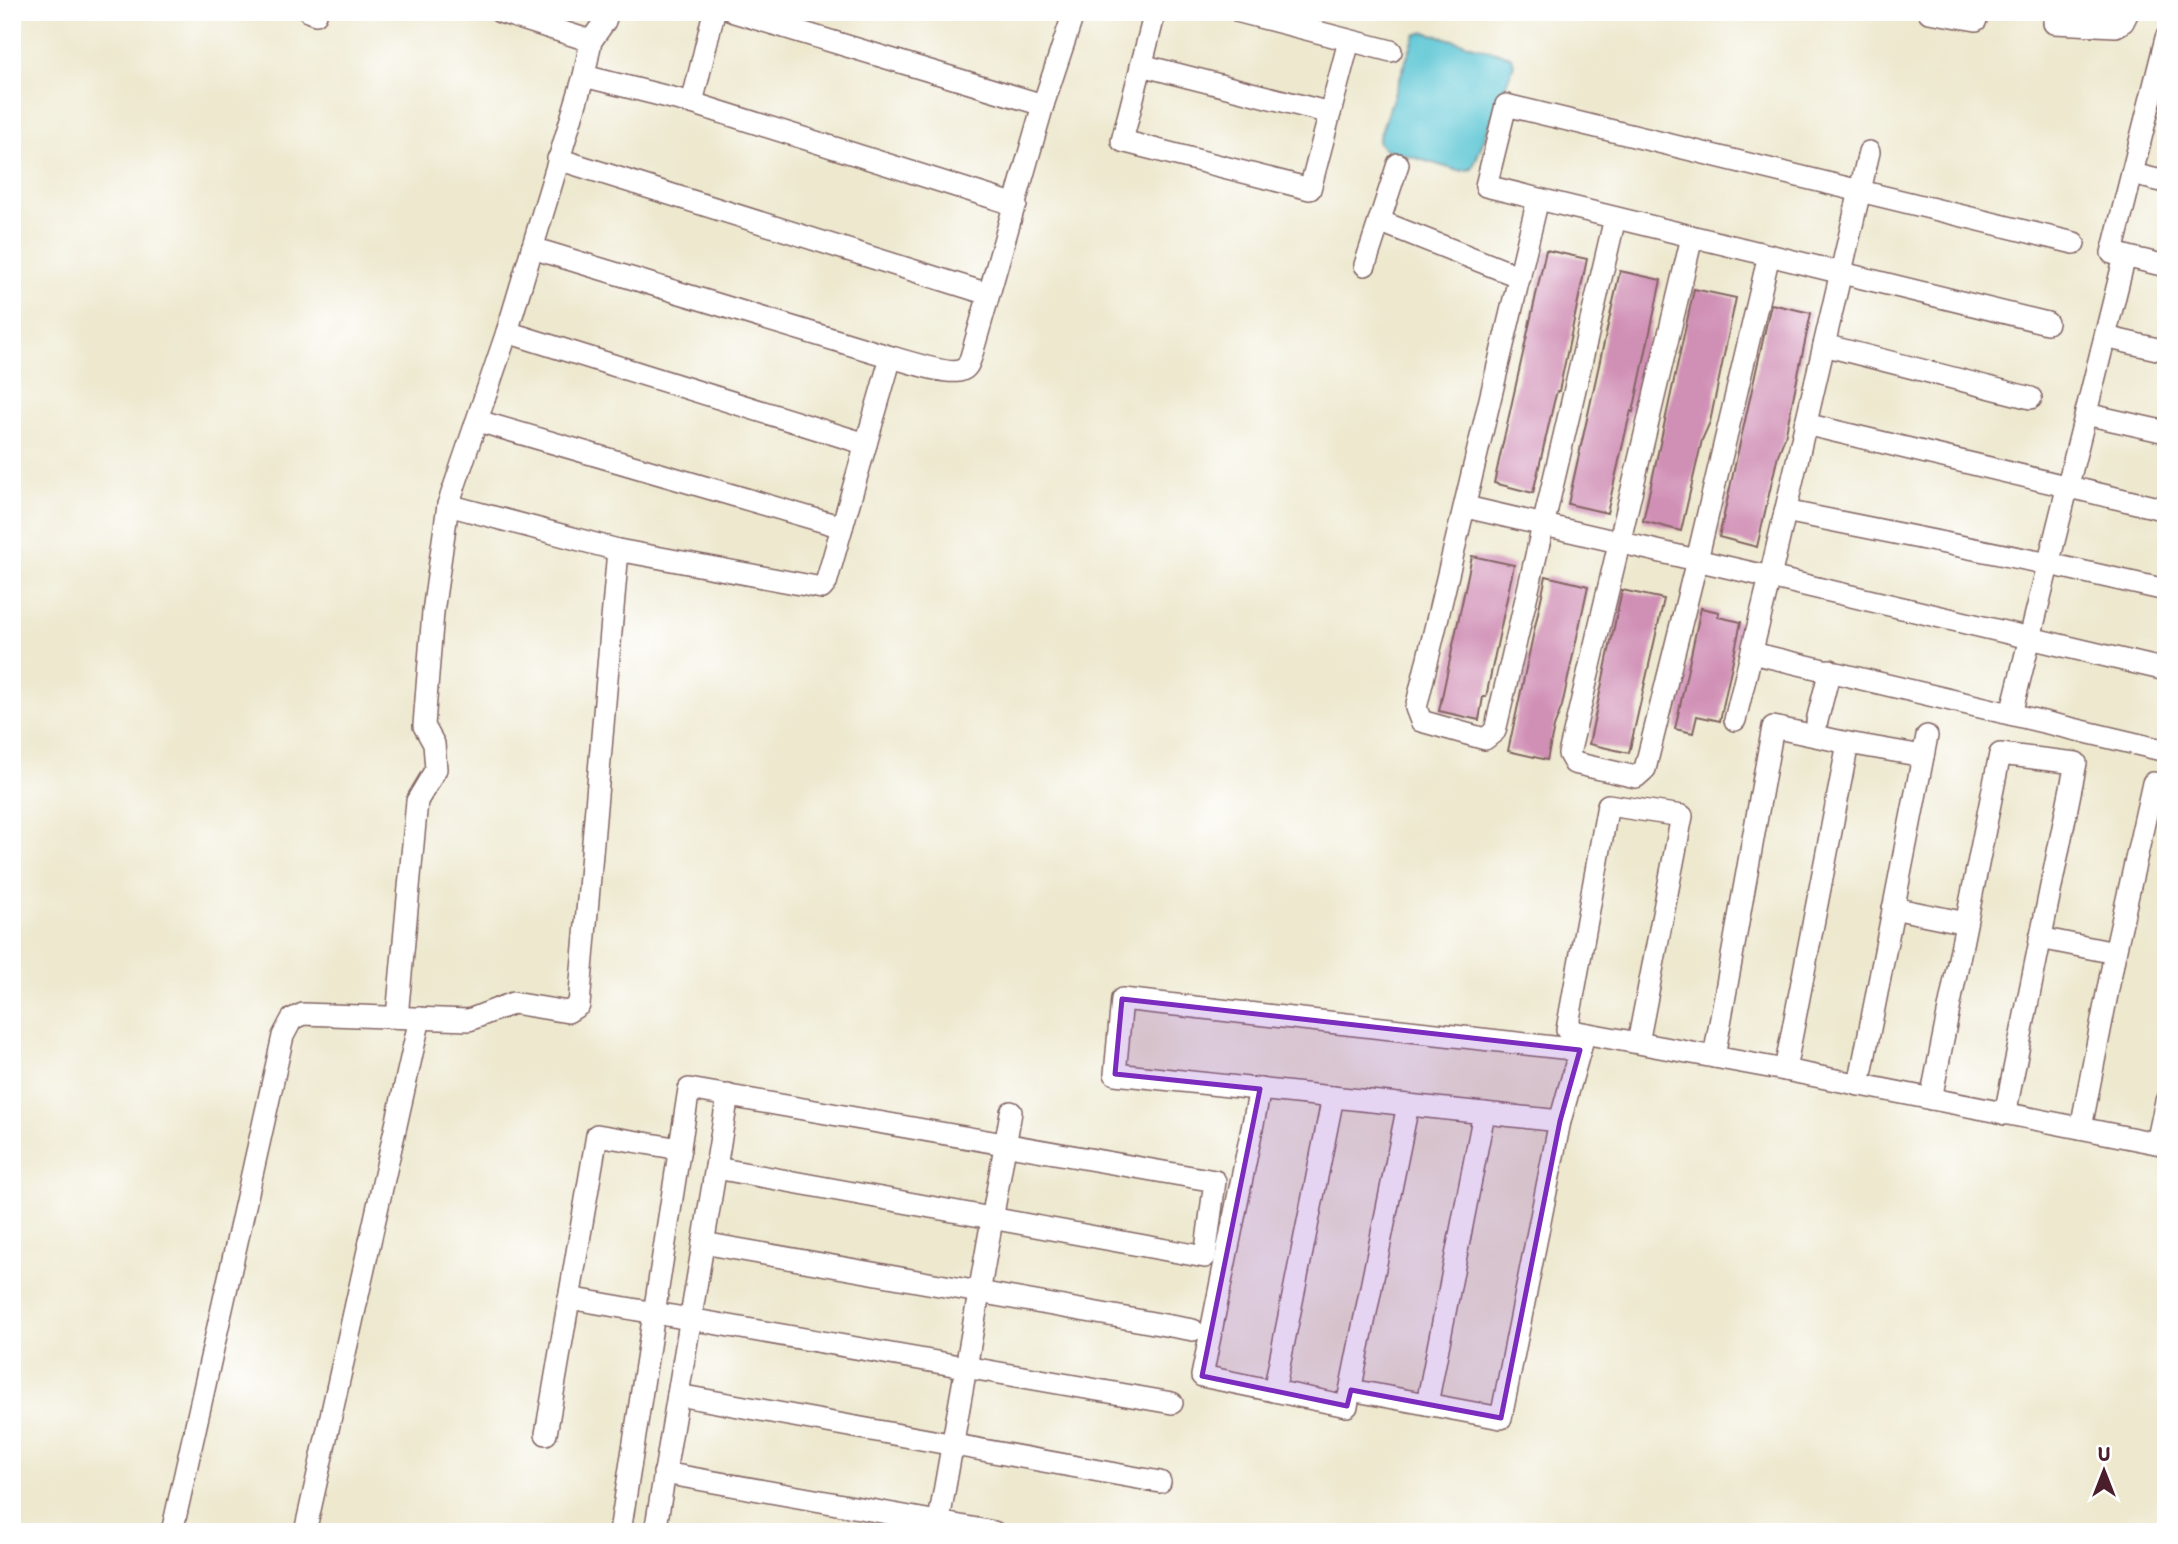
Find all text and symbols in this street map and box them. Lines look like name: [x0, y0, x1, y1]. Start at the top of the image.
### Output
north arrow: [2070, 1436, 2140, 1506]
text: U: [2098, 1442, 2111, 1467]

